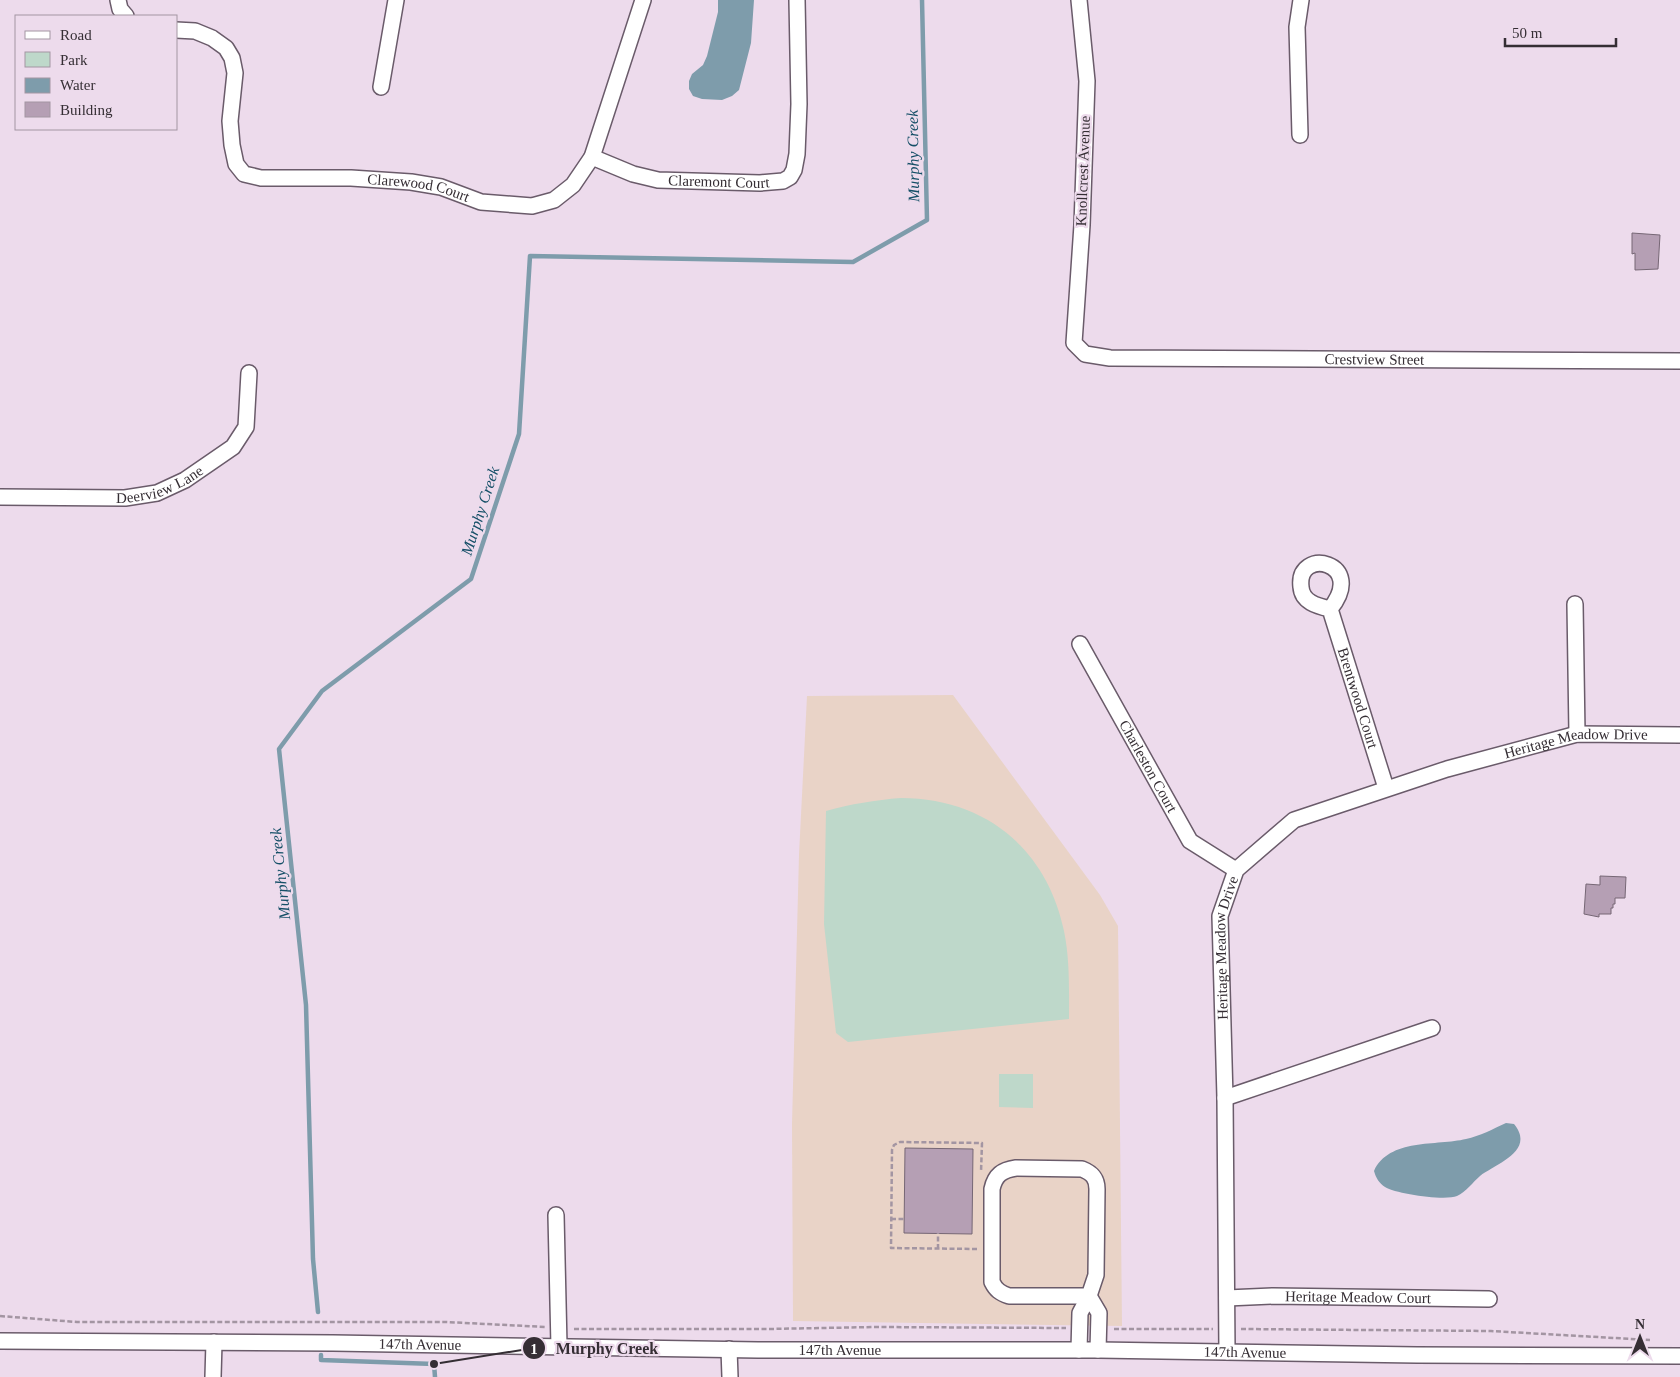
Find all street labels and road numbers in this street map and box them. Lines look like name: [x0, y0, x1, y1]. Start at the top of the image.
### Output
street label: Knollcrest Avenue: [1073, 115, 1093, 227]
street label: Clarewood Court: [367, 171, 472, 205]
street label: Claremont Court: [668, 172, 771, 191]
street label: Crestview Street: [1324, 351, 1425, 368]
street label: Deerview Lane: [116, 462, 206, 506]
street label: Brentwood Court: [1335, 646, 1381, 751]
street label: Charleston Court: [1116, 717, 1181, 816]
street label: Heritage Meadow Drive: [1502, 726, 1648, 761]
street label: Heritage Meadow Drive: [1212, 874, 1241, 1020]
street label: Heritage Meadow Court: [1285, 1288, 1432, 1306]
street label: 147th Avenue: [379, 1336, 462, 1353]
street label: 147th Avenue: [799, 1342, 882, 1358]
street label: 147th Avenue: [1203, 1344, 1287, 1361]

